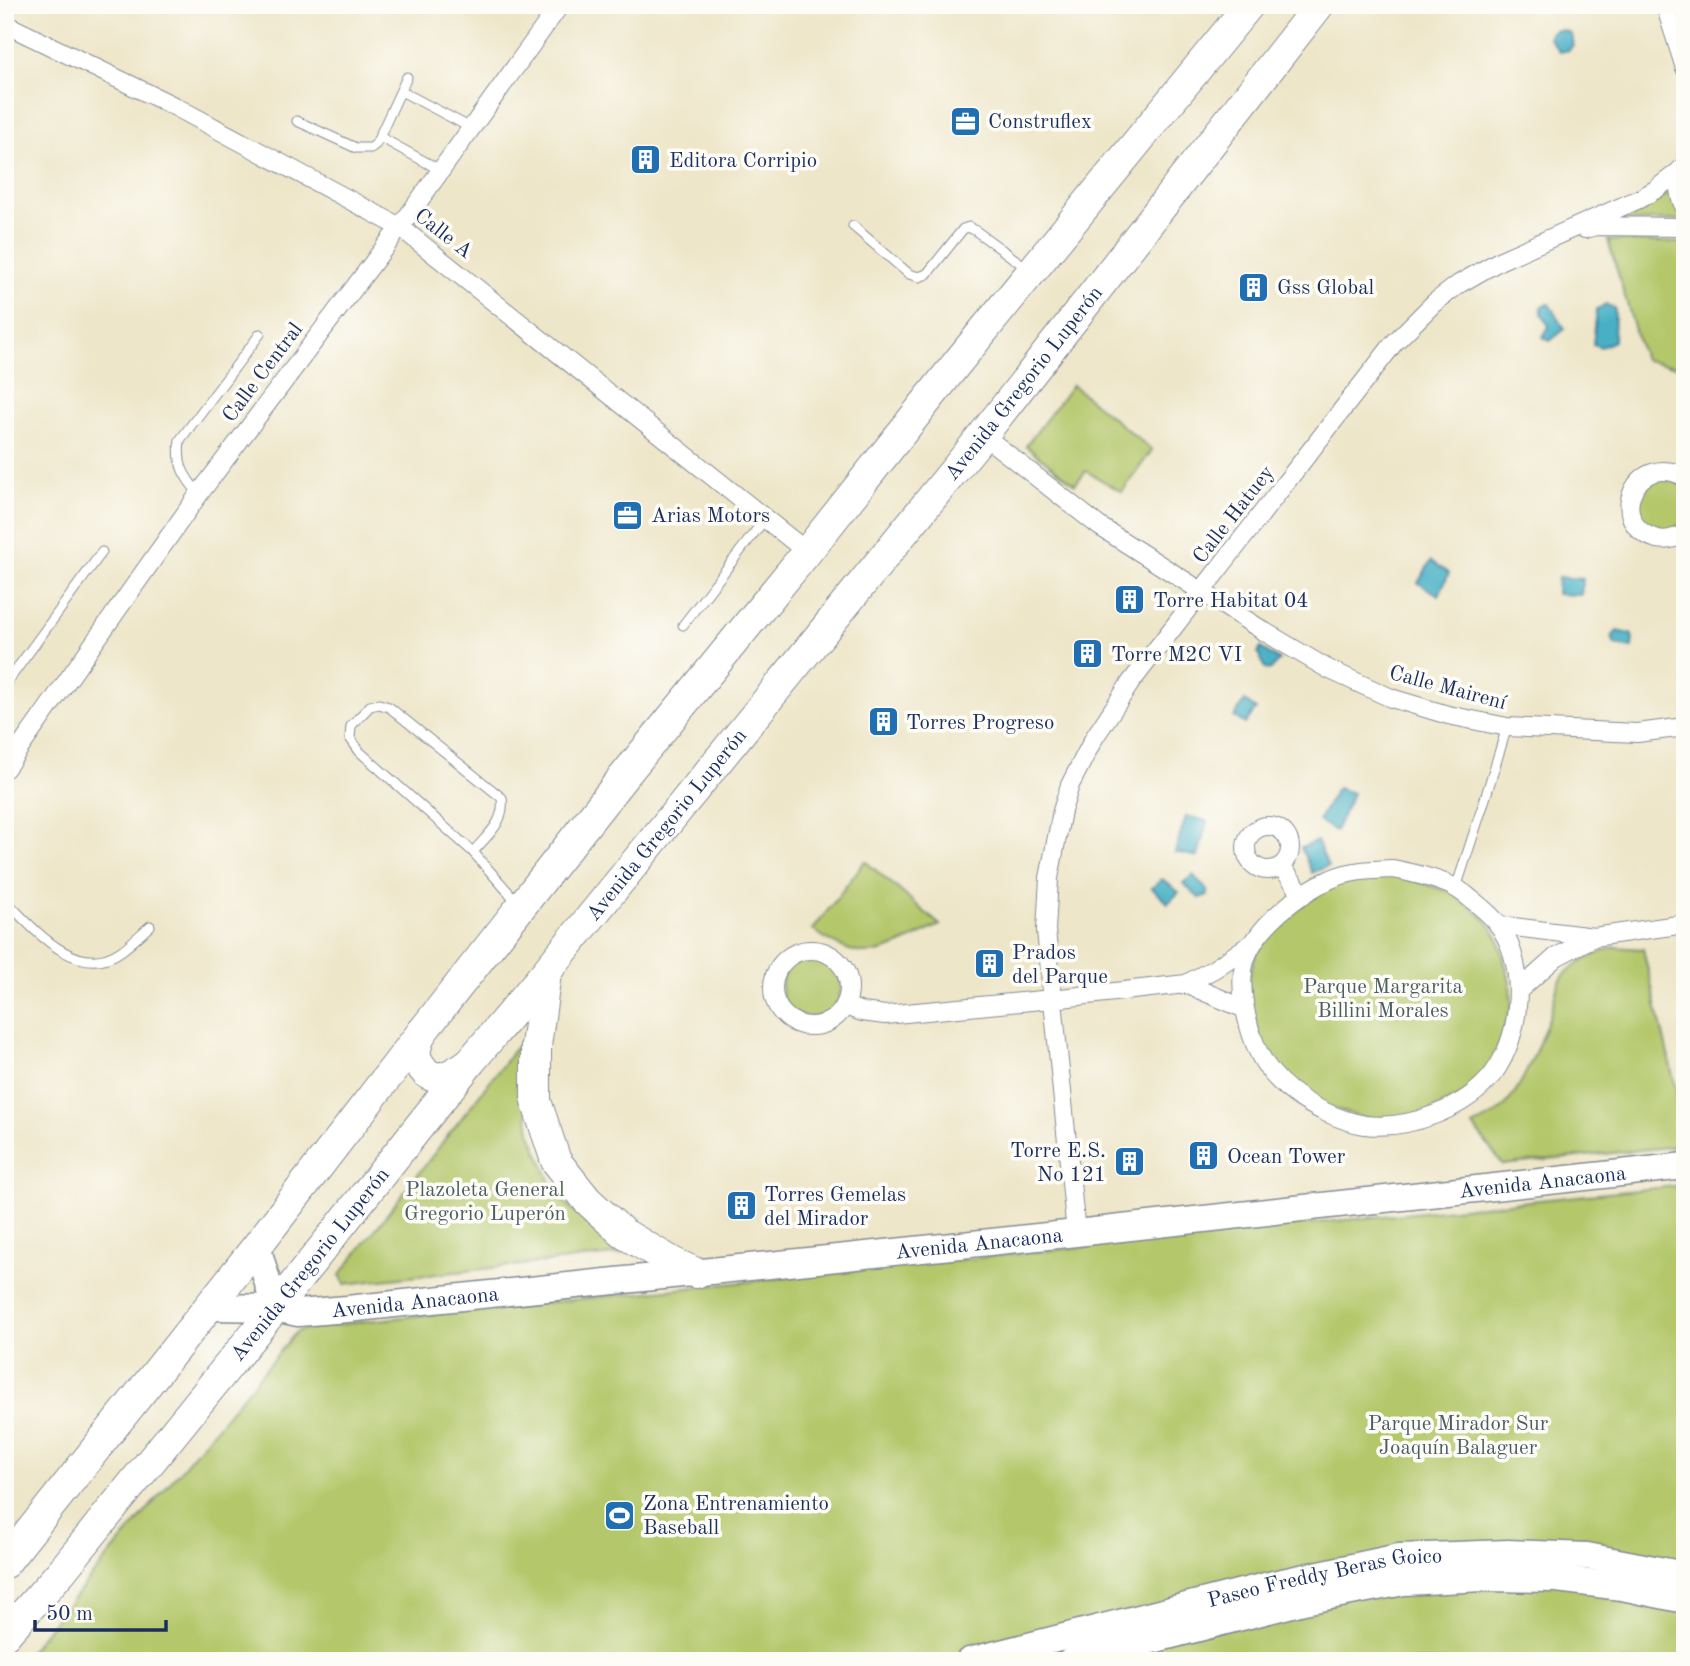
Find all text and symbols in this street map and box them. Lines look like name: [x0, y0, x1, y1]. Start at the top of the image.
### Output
office icon: Construflex: [948, 104, 982, 138]
place label: Construflex: [988, 112, 1092, 133]
building icon: Editora Corripio: [629, 143, 663, 177]
place label: Editora Corripio: [669, 151, 817, 172]
street label: Calle A: [410, 205, 476, 263]
building icon: Gss Global: [1237, 270, 1271, 304]
place label: Gss Global: [1277, 278, 1375, 299]
street label: Avenida Gregorio Luperón: [942, 283, 1107, 485]
street label: Calle Central: [219, 319, 307, 427]
street label: Calle Hatuey: [1190, 462, 1279, 568]
office icon: Arias Motors: [611, 498, 645, 532]
place label: Arias Motors: [651, 506, 770, 527]
building icon: Torre Habitat 04: [1113, 583, 1147, 617]
place label: Torre Habitat 04: [1153, 591, 1308, 612]
building icon: Torre M2C VI: [1071, 637, 1105, 671]
place label: Torre M2C VI: [1111, 645, 1242, 666]
street label: Calle Mairení: [1387, 663, 1509, 714]
building icon: Torres Progreso: [866, 705, 900, 739]
place label: Torres Progreso: [906, 713, 1054, 734]
street label: Avenida Gregorio Luperón: [583, 725, 751, 925]
place label: Prados del Parque: [1012, 943, 1108, 988]
building icon: Prados del Parque: [972, 947, 1006, 981]
park label: Parque Margarita Billini Morales: [1303, 977, 1463, 1022]
building icon: Ocean Tower: [1187, 1139, 1221, 1173]
place label: Torre E.S. No 121: [1010, 1141, 1106, 1186]
building icon: Torre E.S. No 121: [1112, 1145, 1146, 1179]
place label: Ocean Tower: [1227, 1147, 1346, 1168]
street label: Avenida Gregorio Luperón: [227, 1164, 394, 1366]
street label: Avenida Anacaona: [1458, 1164, 1627, 1203]
park label: Plazoleta General Gregorio Luperón: [404, 1180, 566, 1225]
place label: Torres Gemelas del Mirador: [764, 1185, 906, 1230]
building icon: Torres Gemelas del Mirador: [724, 1189, 758, 1223]
street label: Avenida Anacaona: [894, 1225, 1064, 1264]
street label: Avenida Anacaona: [331, 1284, 500, 1322]
park label: Parque Mirador Sur Joaquín Balaguer: [1368, 1414, 1549, 1459]
place label: Zona Entrenamiento Baseball: [643, 1494, 829, 1539]
sports icon: Zona Entrenamiento Baseball: [603, 1498, 637, 1532]
street label: Paseo Freddy Beras Goico: [1206, 1546, 1443, 1612]
scale bar: [35, 1589, 166, 1633]
text: 50 m: [46, 1604, 93, 1625]

